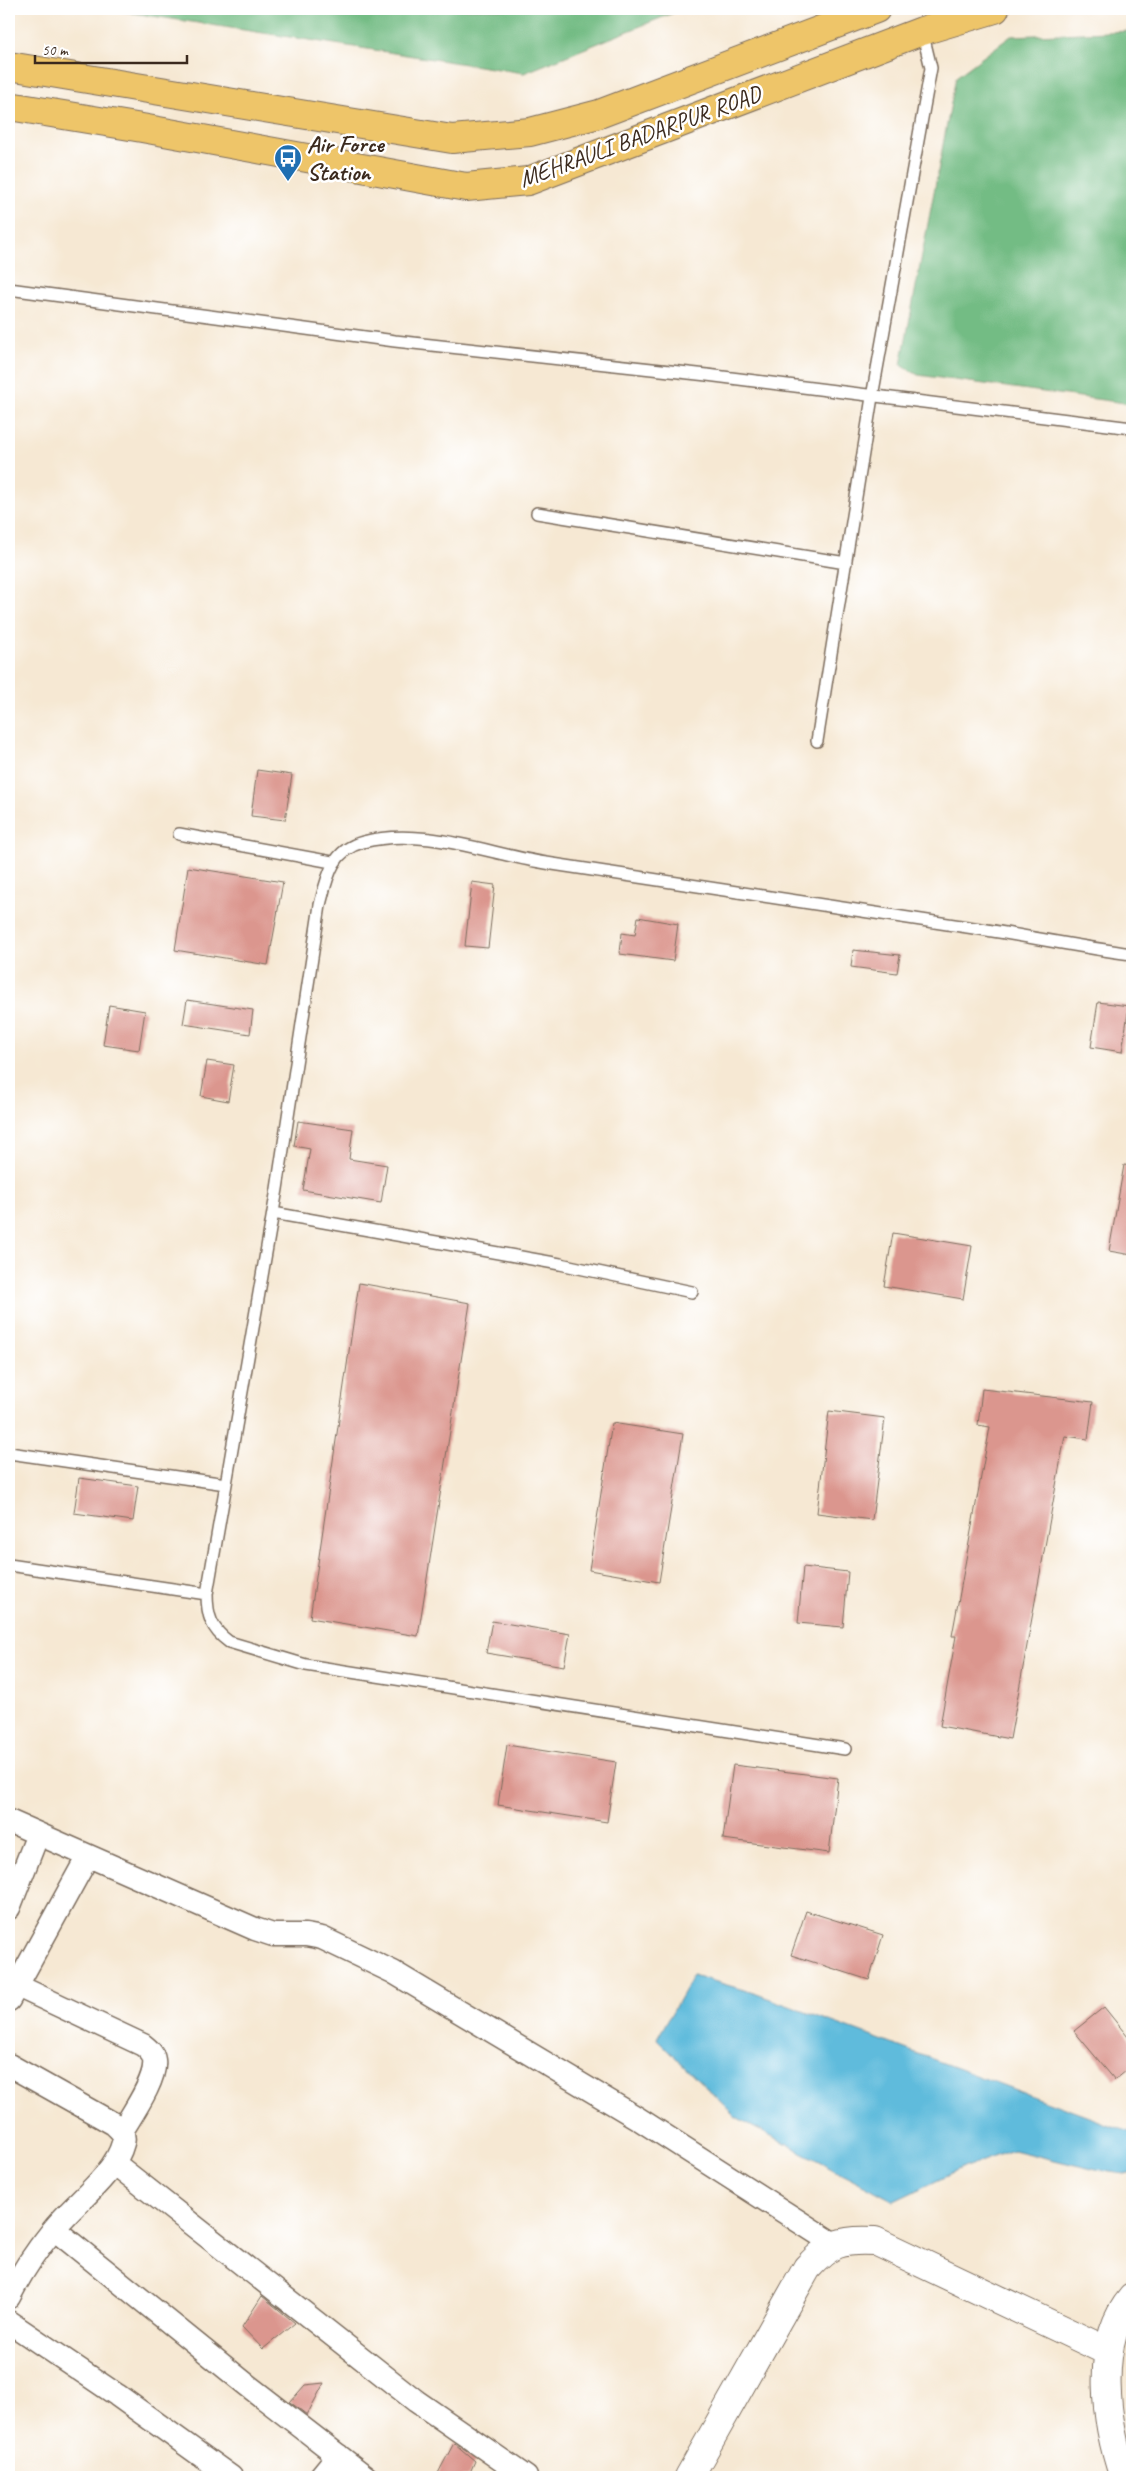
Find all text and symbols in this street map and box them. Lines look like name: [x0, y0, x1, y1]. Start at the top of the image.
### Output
scale bar: [35, 32, 188, 64]
text: 50 m: [42, 41, 69, 60]
street label: MEHRAULI BADARPUR ROAD: [515, 78, 767, 194]
place label: Air Force Station: [307, 129, 386, 187]
bus stop icon: Air Force Station: [273, 143, 303, 182]

